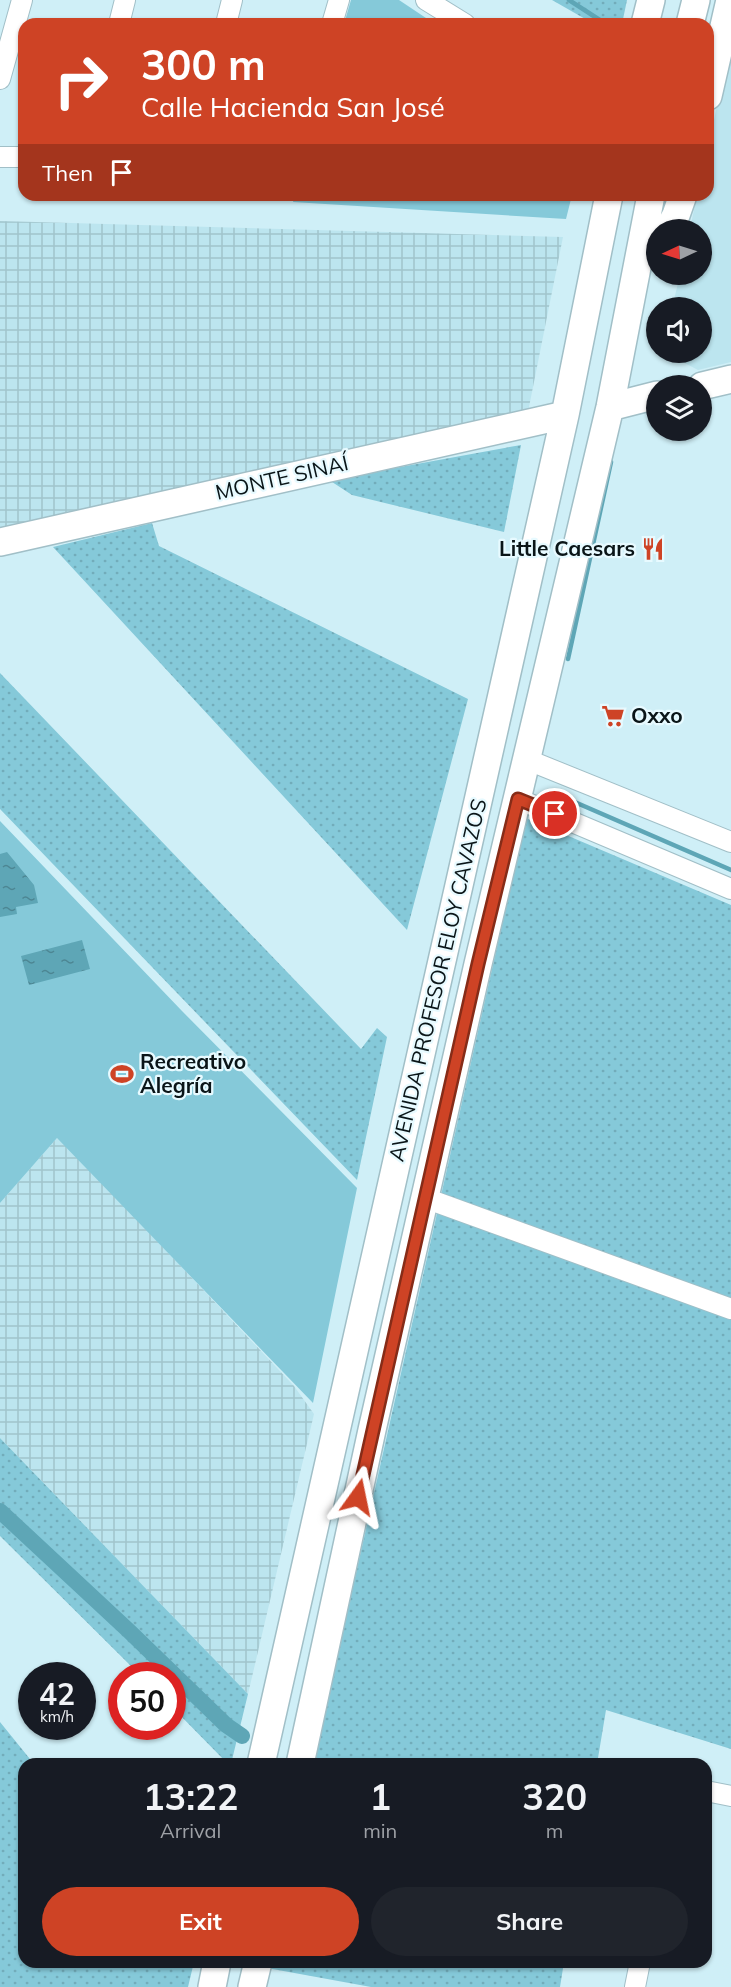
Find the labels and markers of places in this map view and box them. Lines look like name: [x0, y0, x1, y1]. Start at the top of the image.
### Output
place label: Little Caesars: [499, 535, 635, 561]
restaurant icon: Little Caesars: [640, 536, 666, 562]
place label: Oxxo: [631, 702, 683, 728]
supermarket icon: Oxxo: [600, 703, 626, 729]
pin: [529, 788, 580, 839]
place label: Recreativo Alegría: [140, 1048, 246, 1098]
sports icon: Recreativo Alegría: [109, 1061, 135, 1087]

